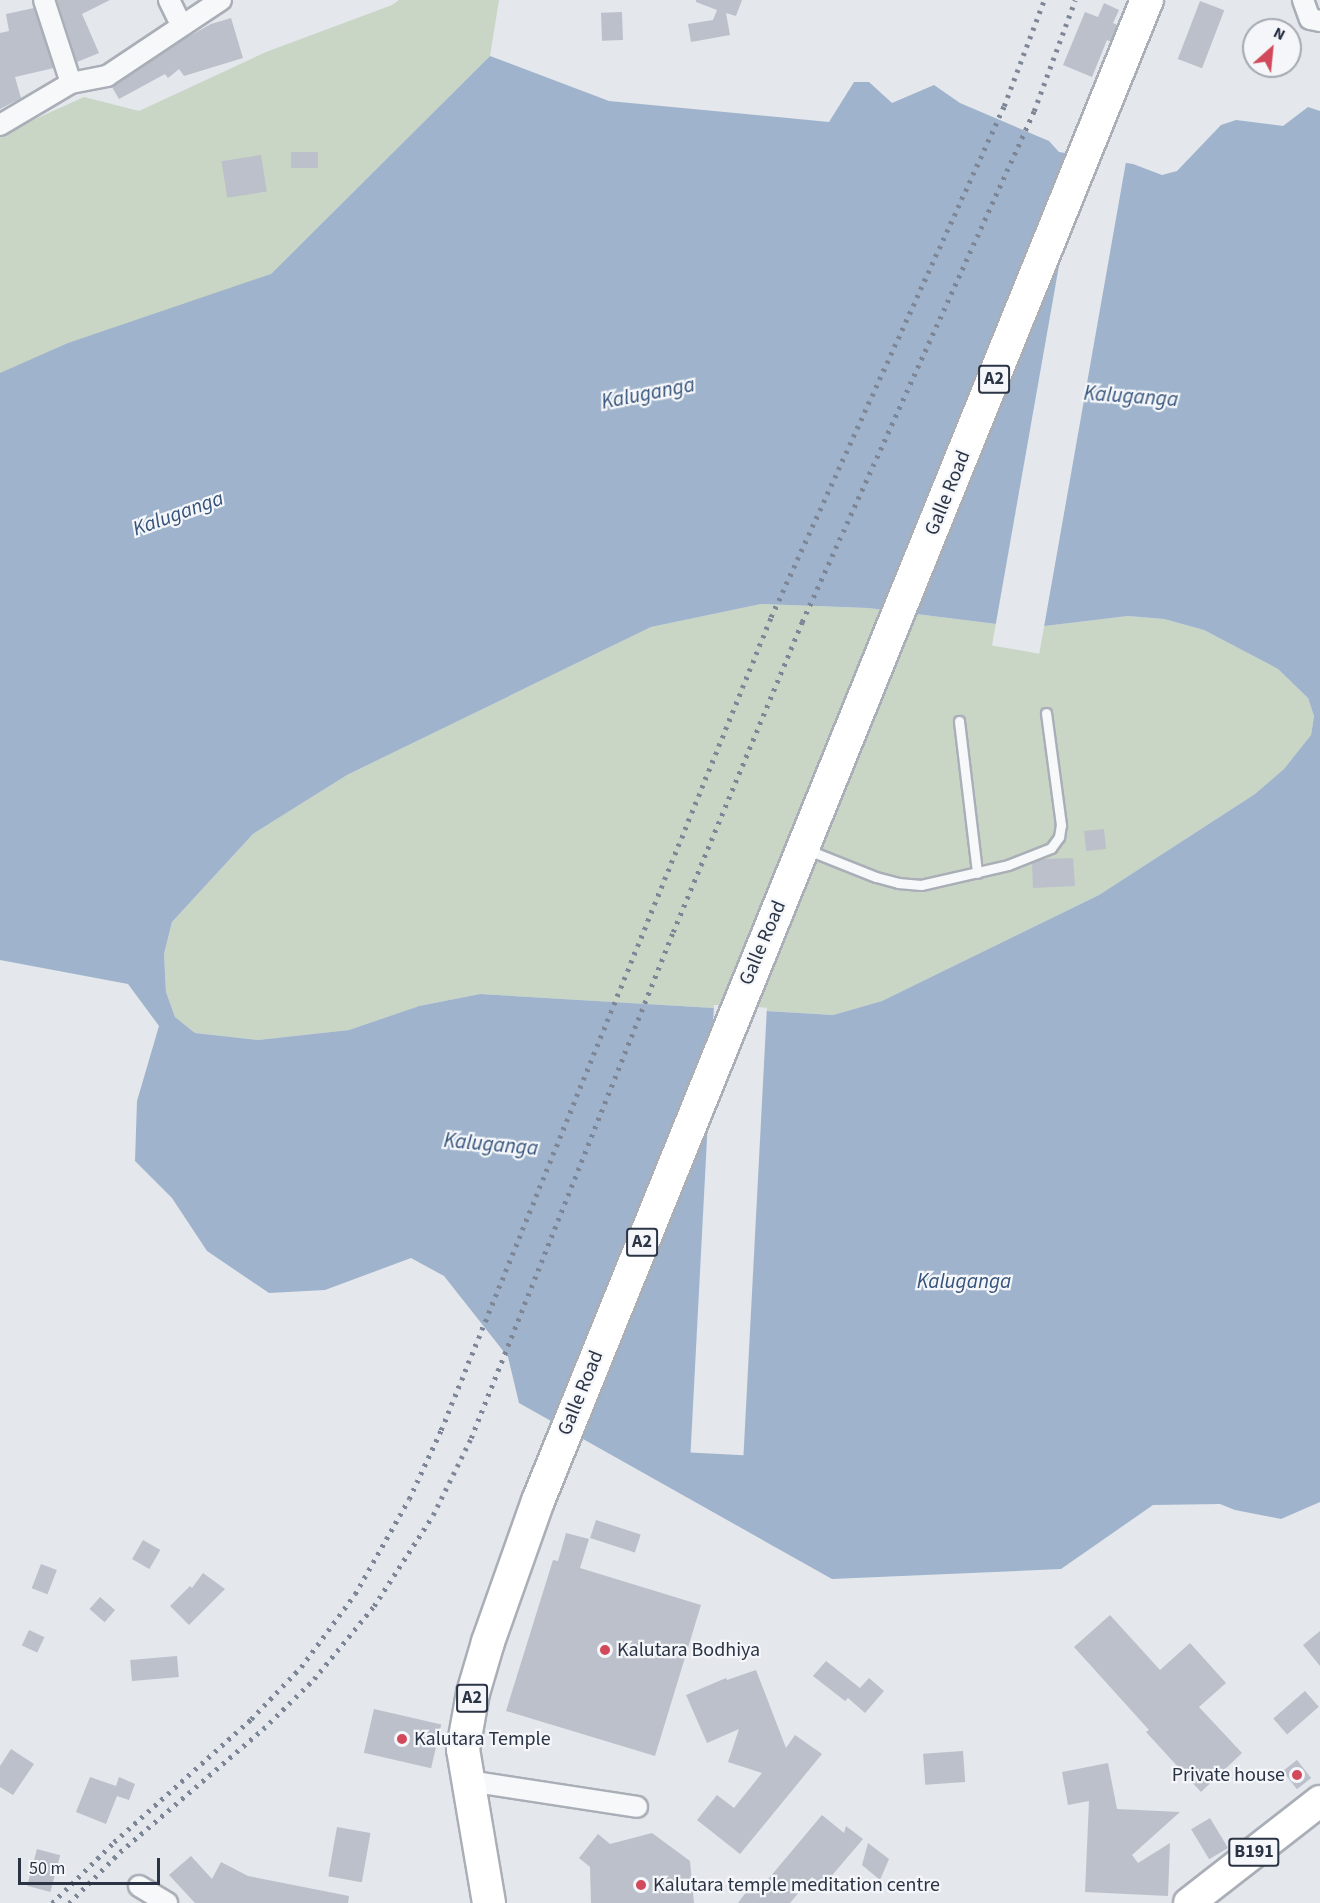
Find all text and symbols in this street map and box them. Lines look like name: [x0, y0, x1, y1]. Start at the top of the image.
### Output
north arrow: [1242, 18, 1302, 78]
text: N: [1270, 22, 1289, 46]
road number: A2: [978, 364, 1010, 394]
water label: Kaluganga: [599, 372, 697, 414]
water label: Kaluganga: [1083, 380, 1179, 412]
street label: Galle Road: [920, 447, 976, 539]
water label: Kaluganga: [129, 485, 227, 541]
street label: Galle Road: [734, 897, 792, 989]
water label: Kaluganga: [443, 1127, 539, 1161]
road number: A2: [626, 1227, 658, 1257]
water label: Kaluganga: [917, 1268, 1011, 1294]
street label: Galle Road: [553, 1347, 609, 1439]
place label: Kalutara Bodhiya: [617, 1638, 760, 1662]
marker: Kalutara Bodhiya: [598, 1643, 612, 1657]
road number: A2: [456, 1683, 488, 1713]
place label: Kalutara Temple: [414, 1727, 551, 1751]
marker: Kalutara Temple: [395, 1732, 409, 1746]
place label: Private house: [1172, 1763, 1285, 1787]
marker: Private house: [1290, 1768, 1304, 1782]
road number: B191: [1227, 1837, 1281, 1867]
scale bar: [21, 1846, 164, 1884]
text: 50 m: [29, 1856, 65, 1881]
place label: Kalutara temple meditation centre: [653, 1873, 940, 1897]
marker: Kalutara temple meditation centre: [634, 1878, 648, 1892]

